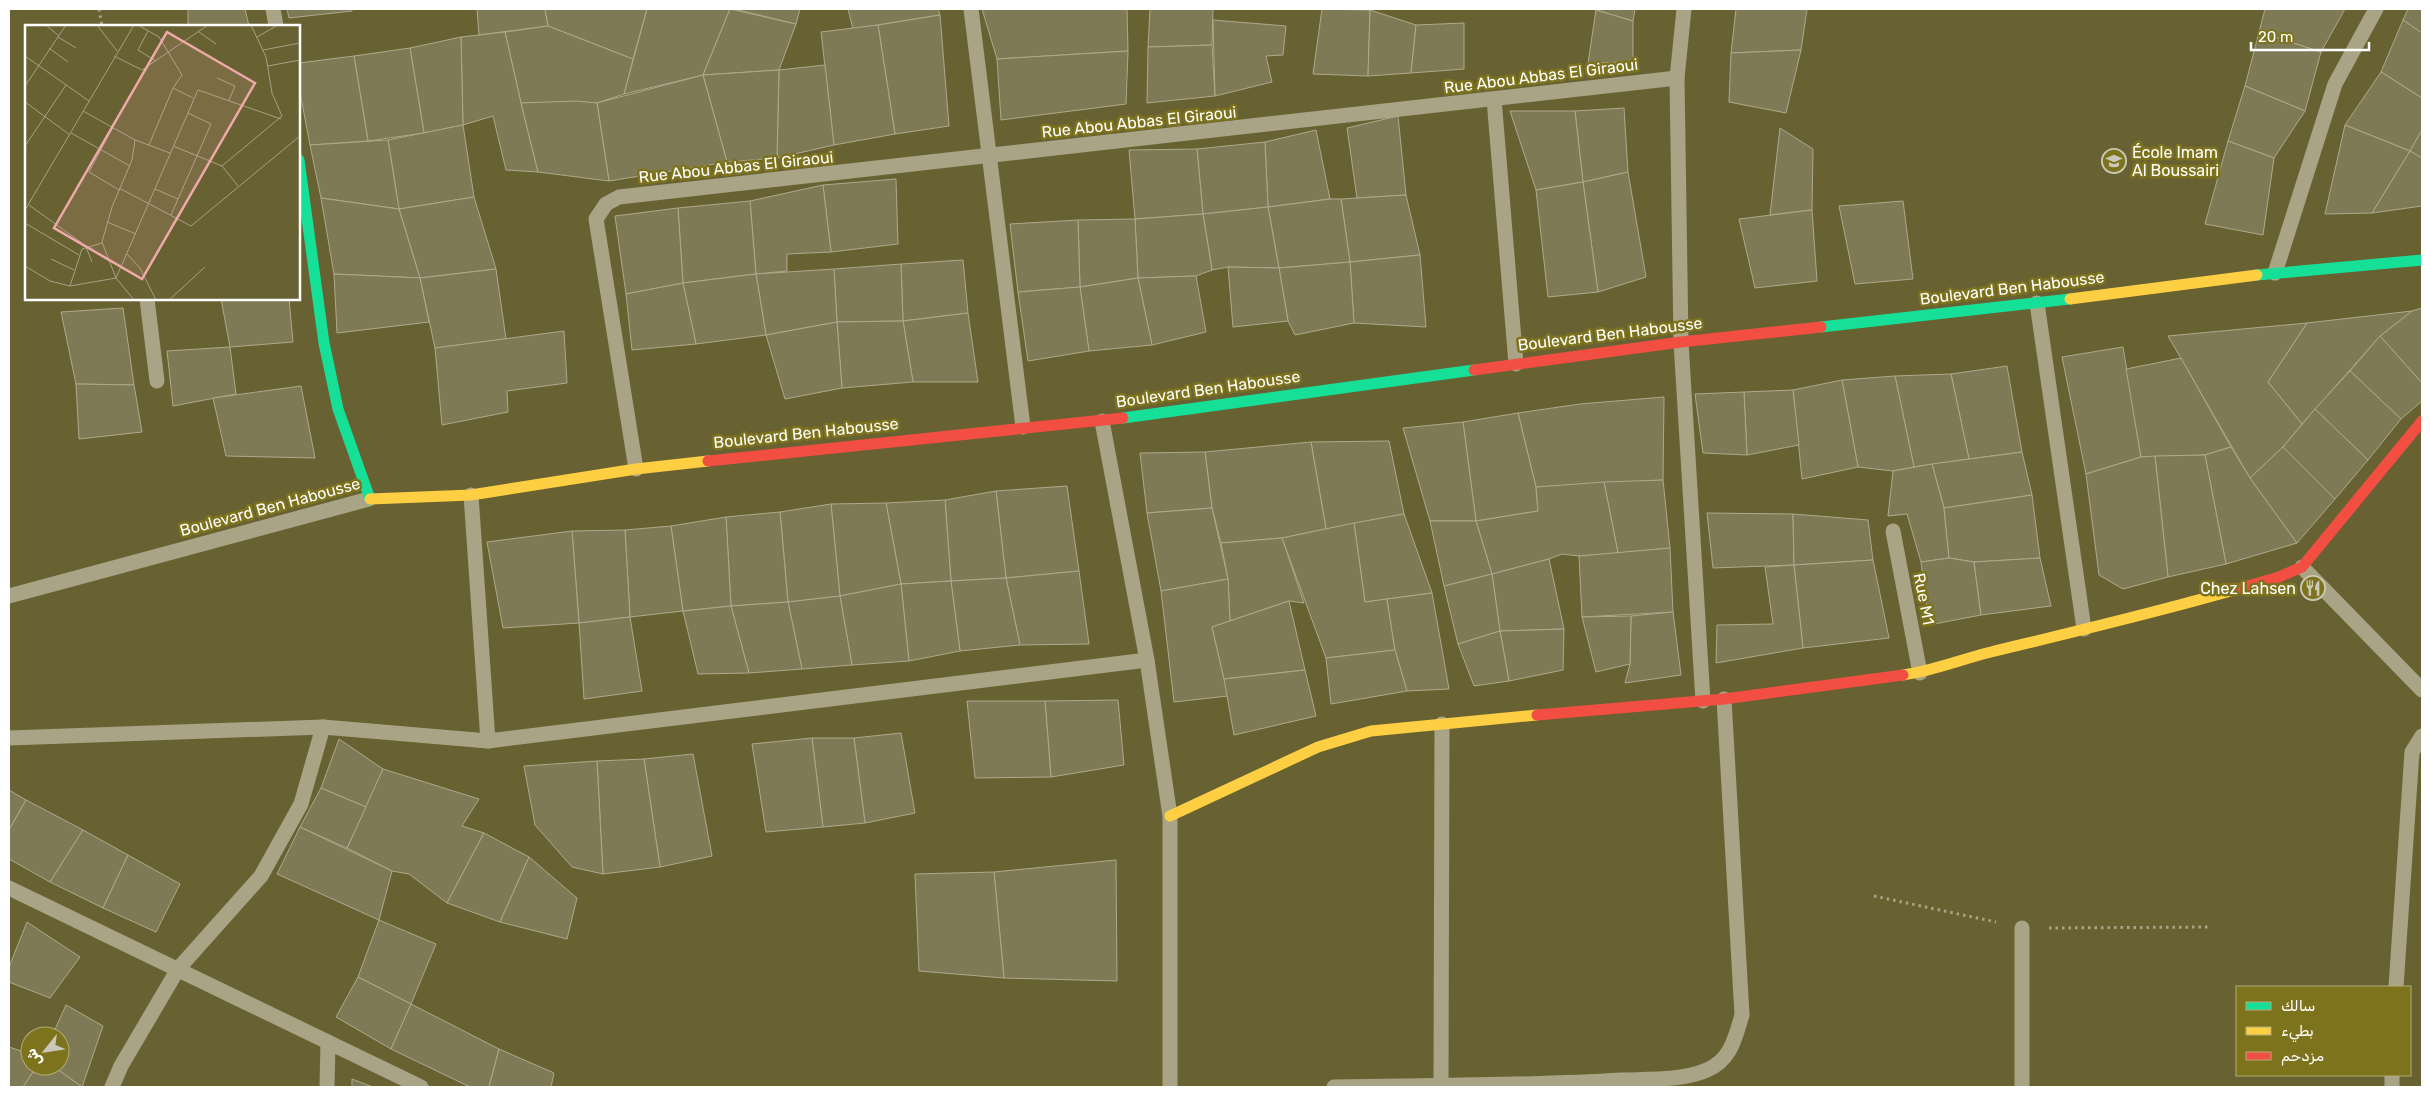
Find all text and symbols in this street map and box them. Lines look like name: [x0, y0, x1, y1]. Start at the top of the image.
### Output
scale bar: [2251, 20, 2368, 52]
inset map: [25, 25, 300, 300]
text: 20 m: [2258, 28, 2293, 46]
street label: Rue Abou Abbas El Giraoui: [1443, 55, 1639, 97]
street label: Rue Abou Abbas El Giraoui: [1041, 102, 1237, 142]
place label: École Imam Al Boussairi: [2132, 143, 2219, 180]
street label: Rue Abou Abbas El Giraoui: [638, 147, 834, 187]
school or university icon: École Imam Al Boussairi: [2101, 148, 2127, 174]
street label: Boulevard Ben Habousse: [1919, 267, 2105, 309]
street label: Boulevard Ben Habousse: [1517, 313, 1703, 355]
street label: Boulevard Ben Habousse: [1115, 367, 1301, 411]
street label: Boulevard Ben Habousse: [713, 414, 899, 452]
street label: Boulevard Ben Habousse: [178, 474, 362, 540]
street label: Rue M1: [1910, 571, 1938, 627]
restaurant icon: Chez Lahsen: [2300, 575, 2326, 601]
place label: Chez Lahsen: [2200, 579, 2296, 598]
legend: [2236, 986, 2411, 1076]
text: سالك: [2281, 997, 2316, 1015]
text: بطيء: [2281, 1022, 2314, 1043]
north arrow: [20, 1026, 70, 1076]
text: ش: [22, 1045, 46, 1069]
text: مزدحم: [2281, 1047, 2324, 1066]

